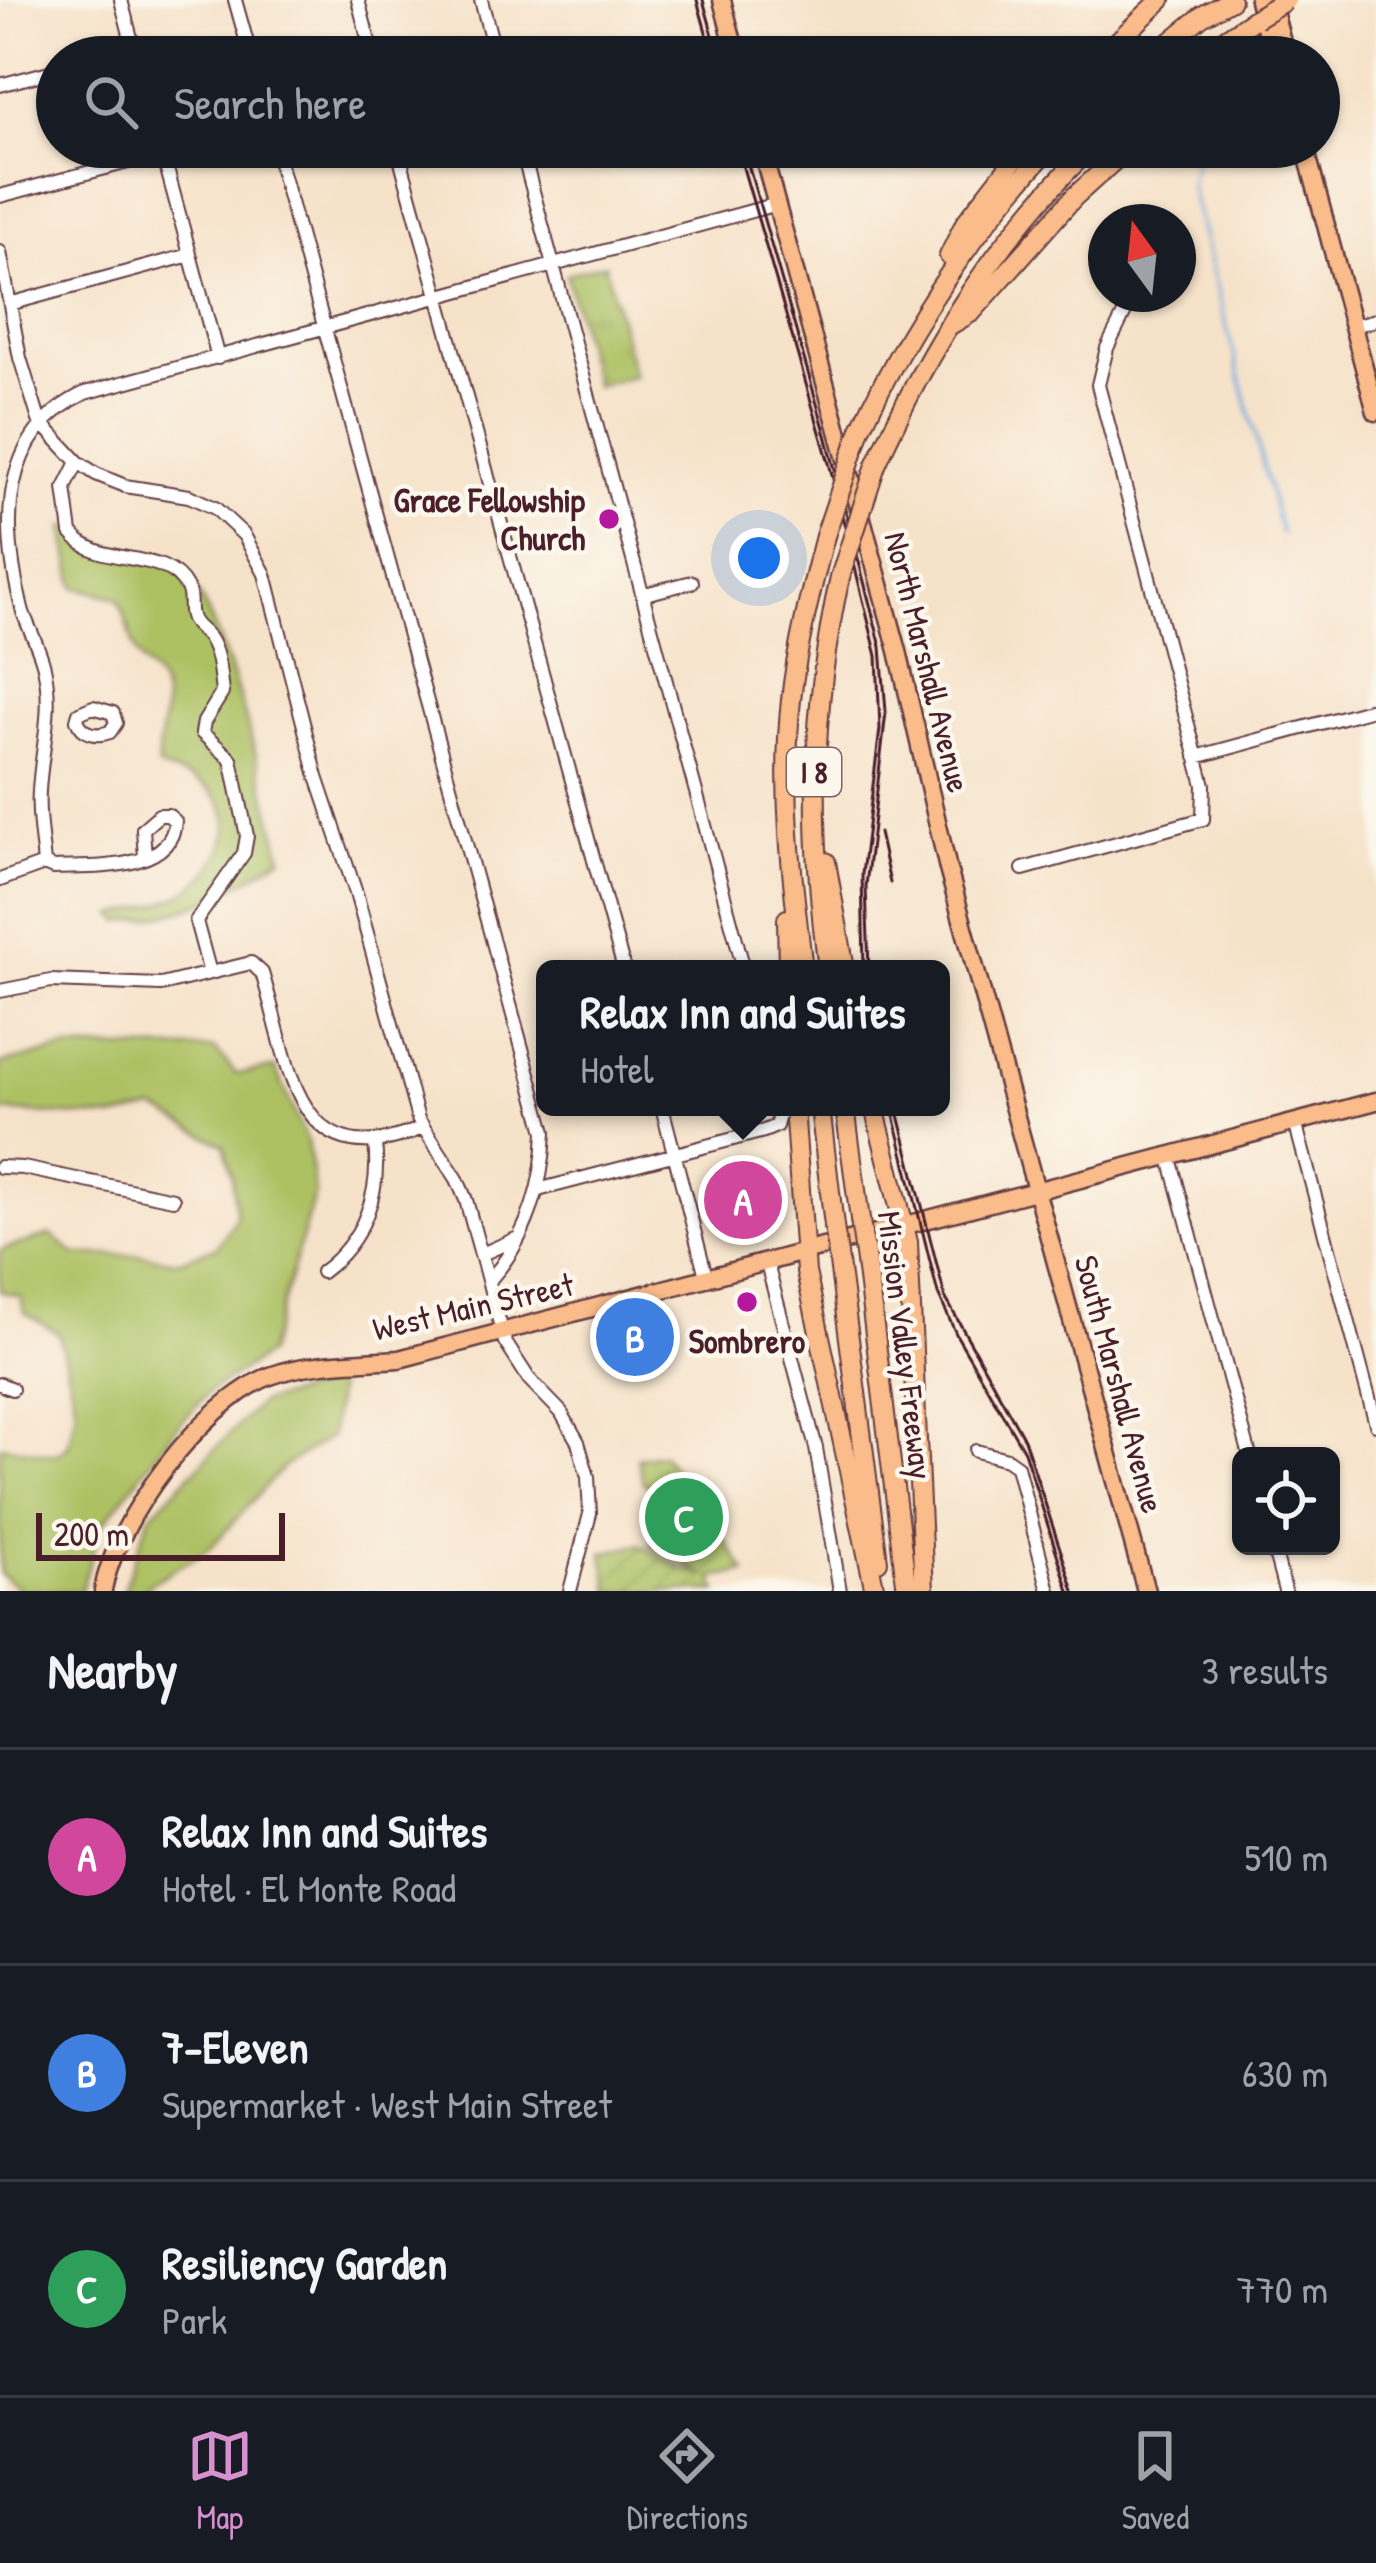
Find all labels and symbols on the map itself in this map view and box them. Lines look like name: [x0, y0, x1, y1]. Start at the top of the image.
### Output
north arrow: [1088, 204, 1196, 312]
place label: Grace Fellowship Church: [394, 478, 586, 560]
marker: Grace Fellowship Church: [596, 506, 622, 532]
street label: North Marshall Avenue: [874, 527, 982, 797]
your location: [729, 528, 789, 588]
road number: I 8: [787, 748, 841, 796]
pin: A: [704, 1155, 782, 1245]
street label: Mission Valley Freeway: [867, 1209, 944, 1482]
street label: South Marshall Avenue: [1064, 1250, 1176, 1518]
street label: West Main Street: [368, 1261, 578, 1350]
marker: Sombrero: [734, 1289, 760, 1315]
pin: B: [596, 1292, 674, 1382]
place label: Sombrero: [689, 1319, 806, 1363]
pin: C: [645, 1472, 723, 1562]
scale bar: [36, 1507, 285, 1560]

